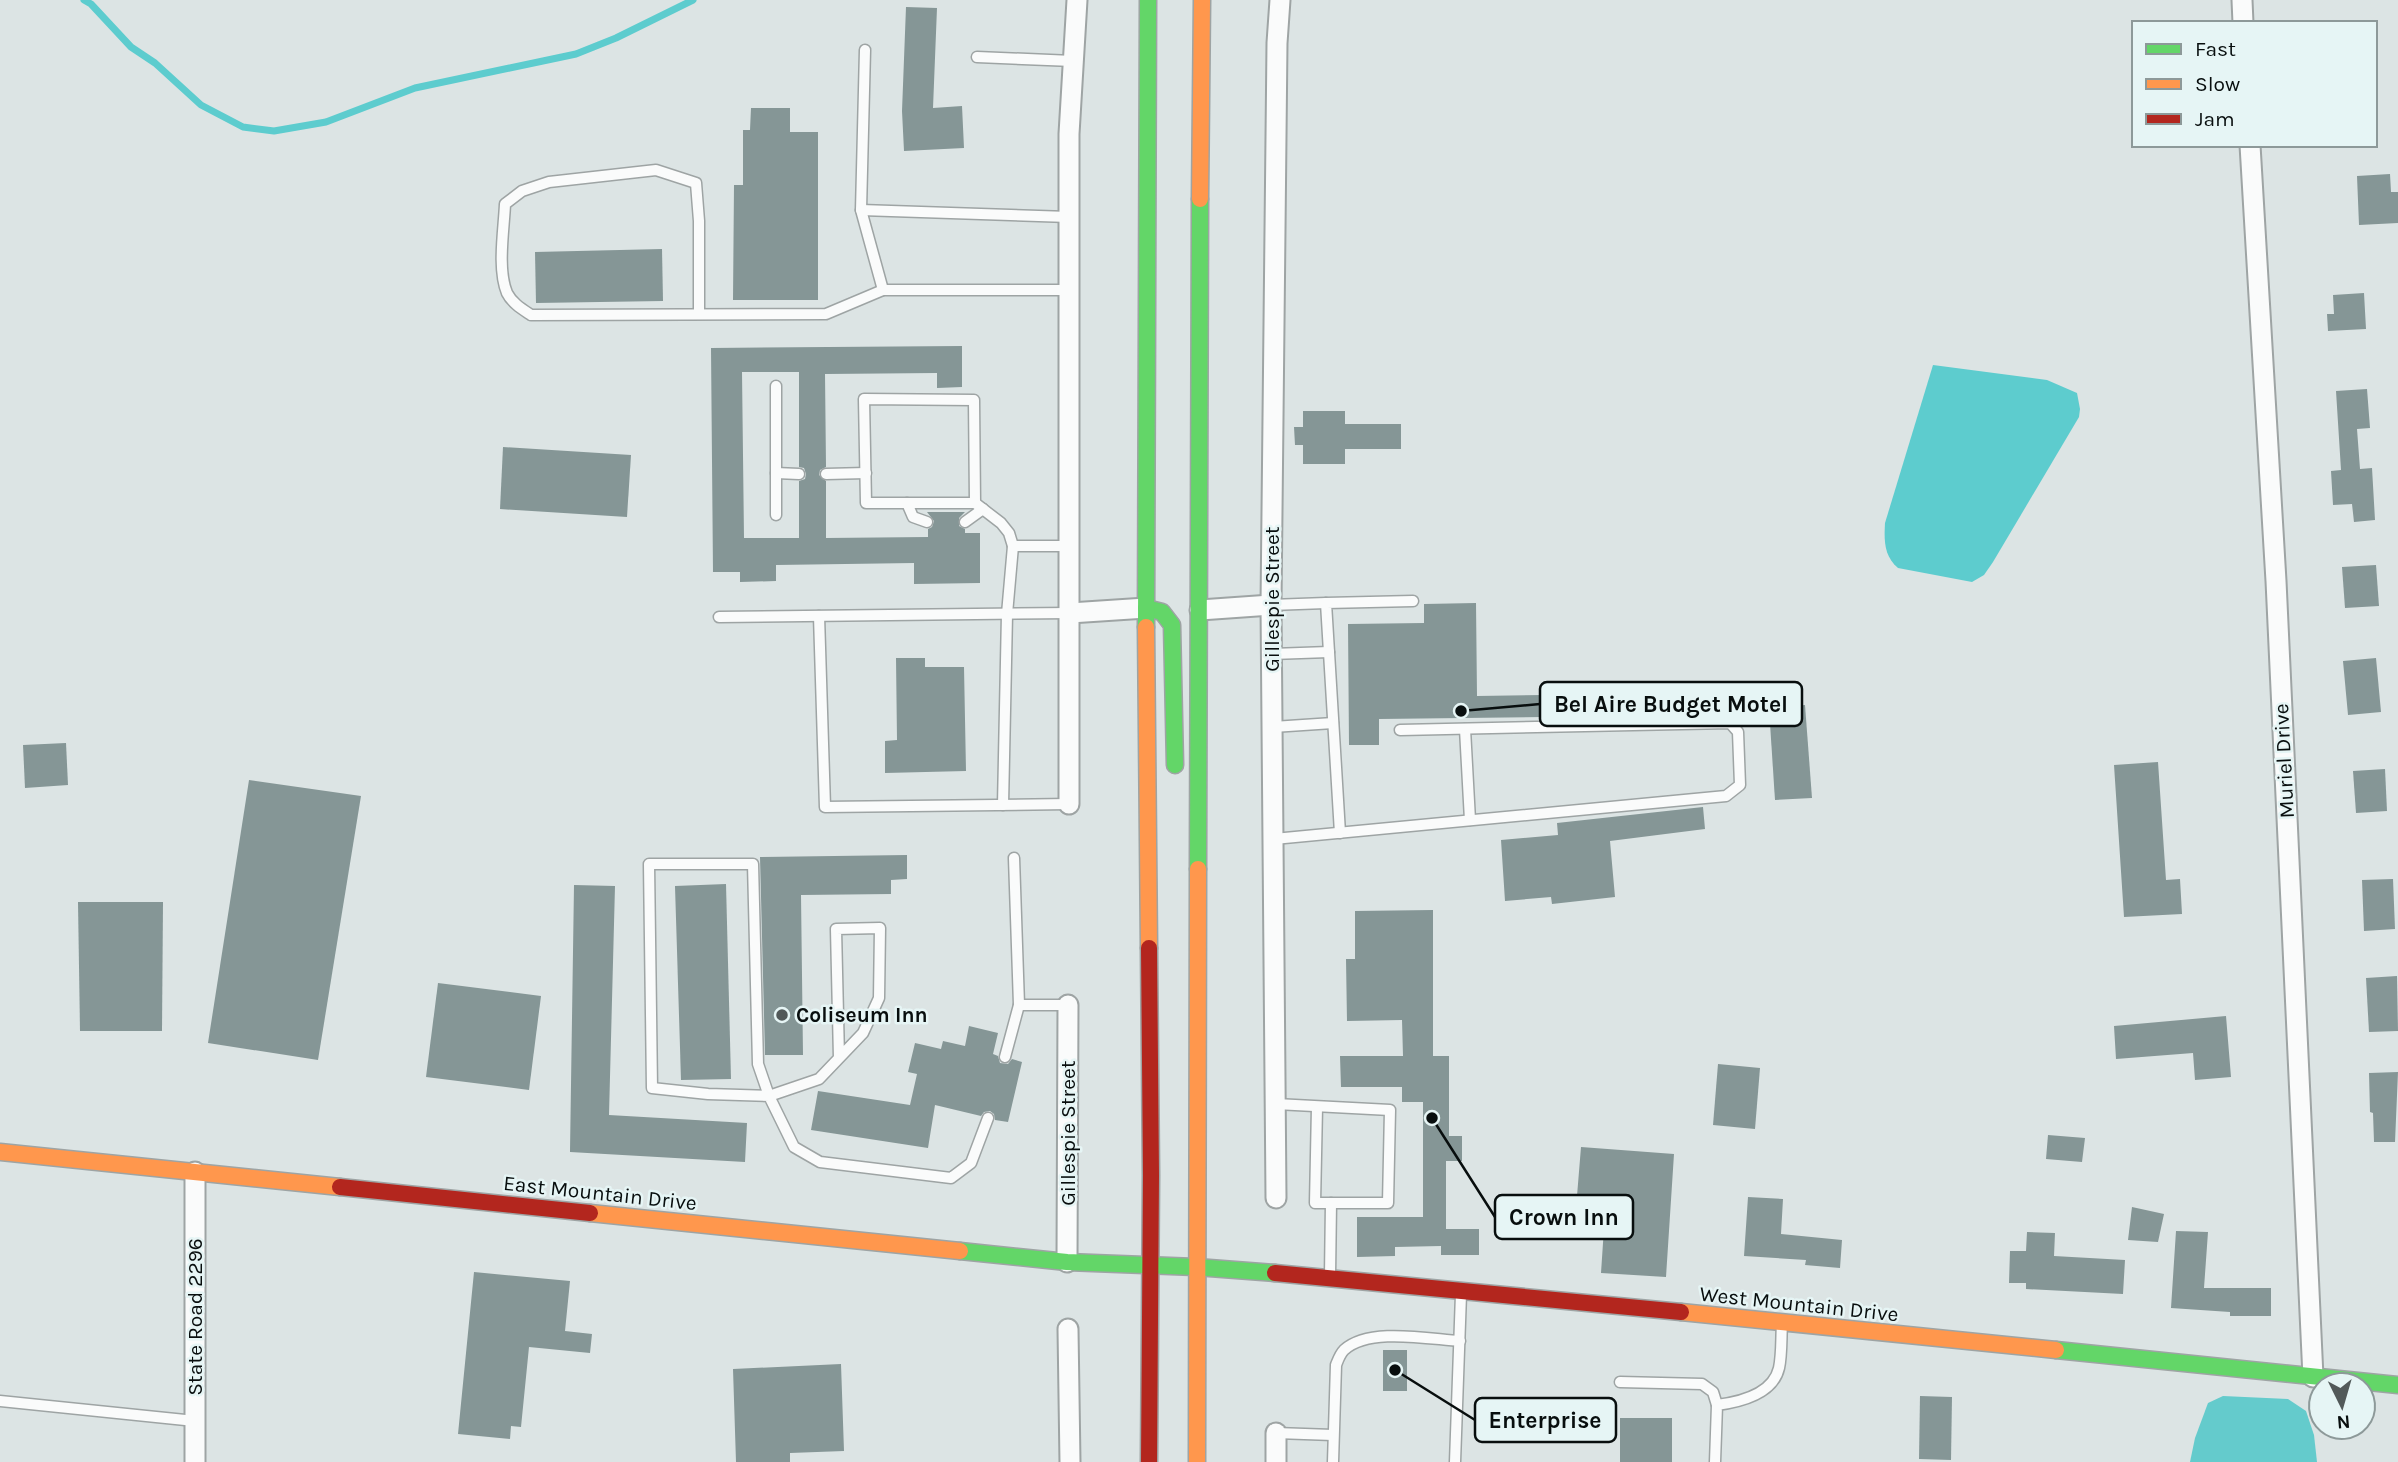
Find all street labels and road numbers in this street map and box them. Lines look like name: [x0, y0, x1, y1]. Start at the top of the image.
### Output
street label: Gillespie Street: [1260, 526, 1284, 672]
street label: Muriel Drive: [2269, 703, 2299, 819]
street label: Gillespie Street: [1056, 1060, 1080, 1206]
street label: East Mountain Drive: [502, 1171, 698, 1215]
street label: State Road 2296: [183, 1238, 207, 1396]
street label: West Mountain Drive: [1698, 1282, 1900, 1326]

